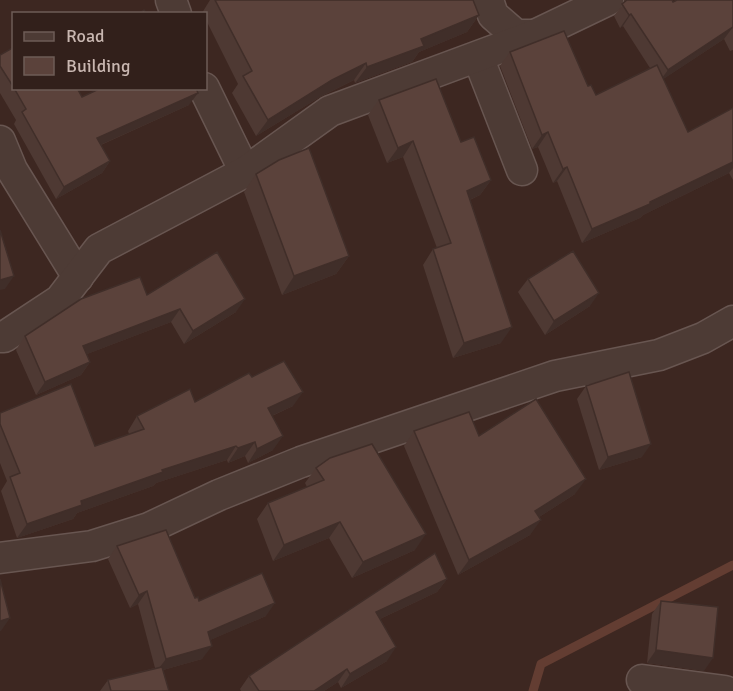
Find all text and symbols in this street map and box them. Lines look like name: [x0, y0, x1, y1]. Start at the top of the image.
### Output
legend: [12, 12, 207, 90]
text: Road: [66, 25, 105, 47]
text: Building: [66, 55, 130, 77]

